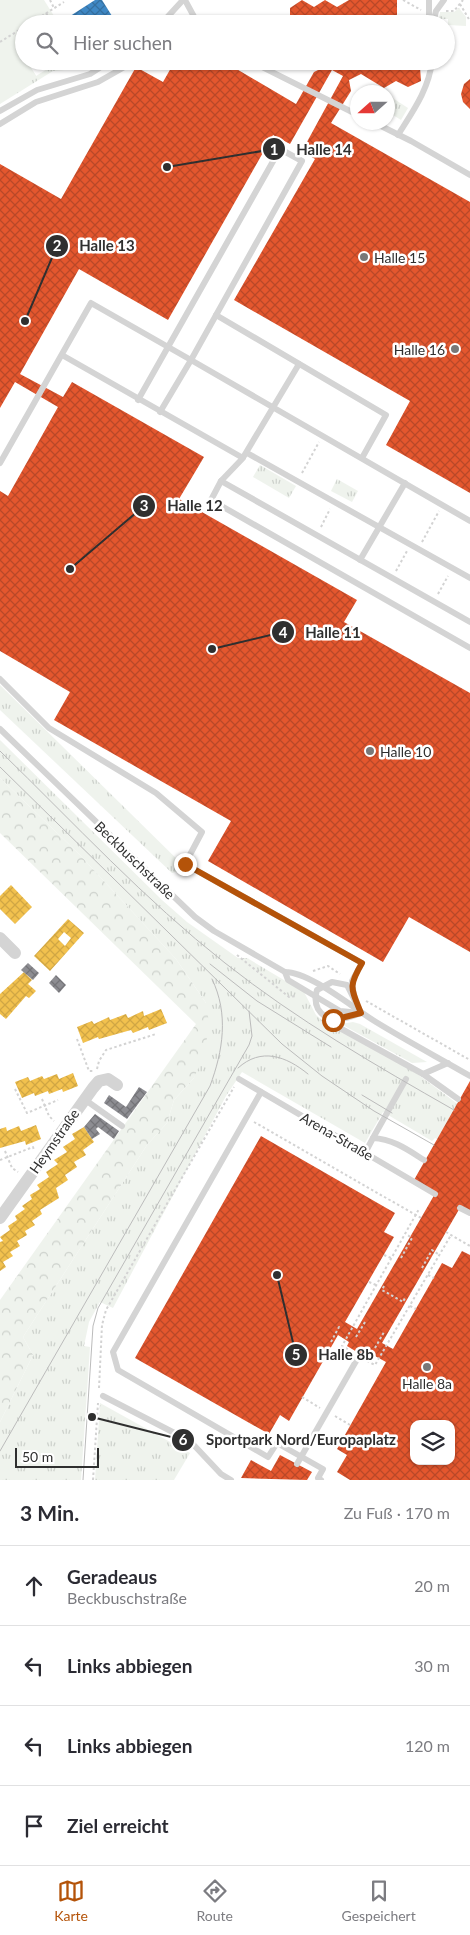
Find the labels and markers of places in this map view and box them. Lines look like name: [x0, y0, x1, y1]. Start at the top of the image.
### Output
callout: Halle 14: [262, 134, 362, 164]
callout: Halle 13: [44, 231, 145, 261]
place label: Halle 15: [374, 249, 425, 266]
marker: Halle 15: [358, 251, 370, 263]
place label: Halle 16: [394, 341, 445, 358]
marker: Halle 16: [449, 343, 461, 355]
callout: Halle 12: [132, 491, 232, 521]
callout: Halle 11: [271, 617, 371, 647]
place label: Halle 10: [380, 743, 431, 760]
marker: Halle 10: [364, 745, 376, 757]
callout: Halle 8b: [284, 1340, 384, 1370]
marker: Halle 8a: [421, 1361, 433, 1373]
place label: Halle 8a: [402, 1375, 452, 1392]
callout: Sportpark Nord/Europaplatz: [171, 1425, 406, 1455]

